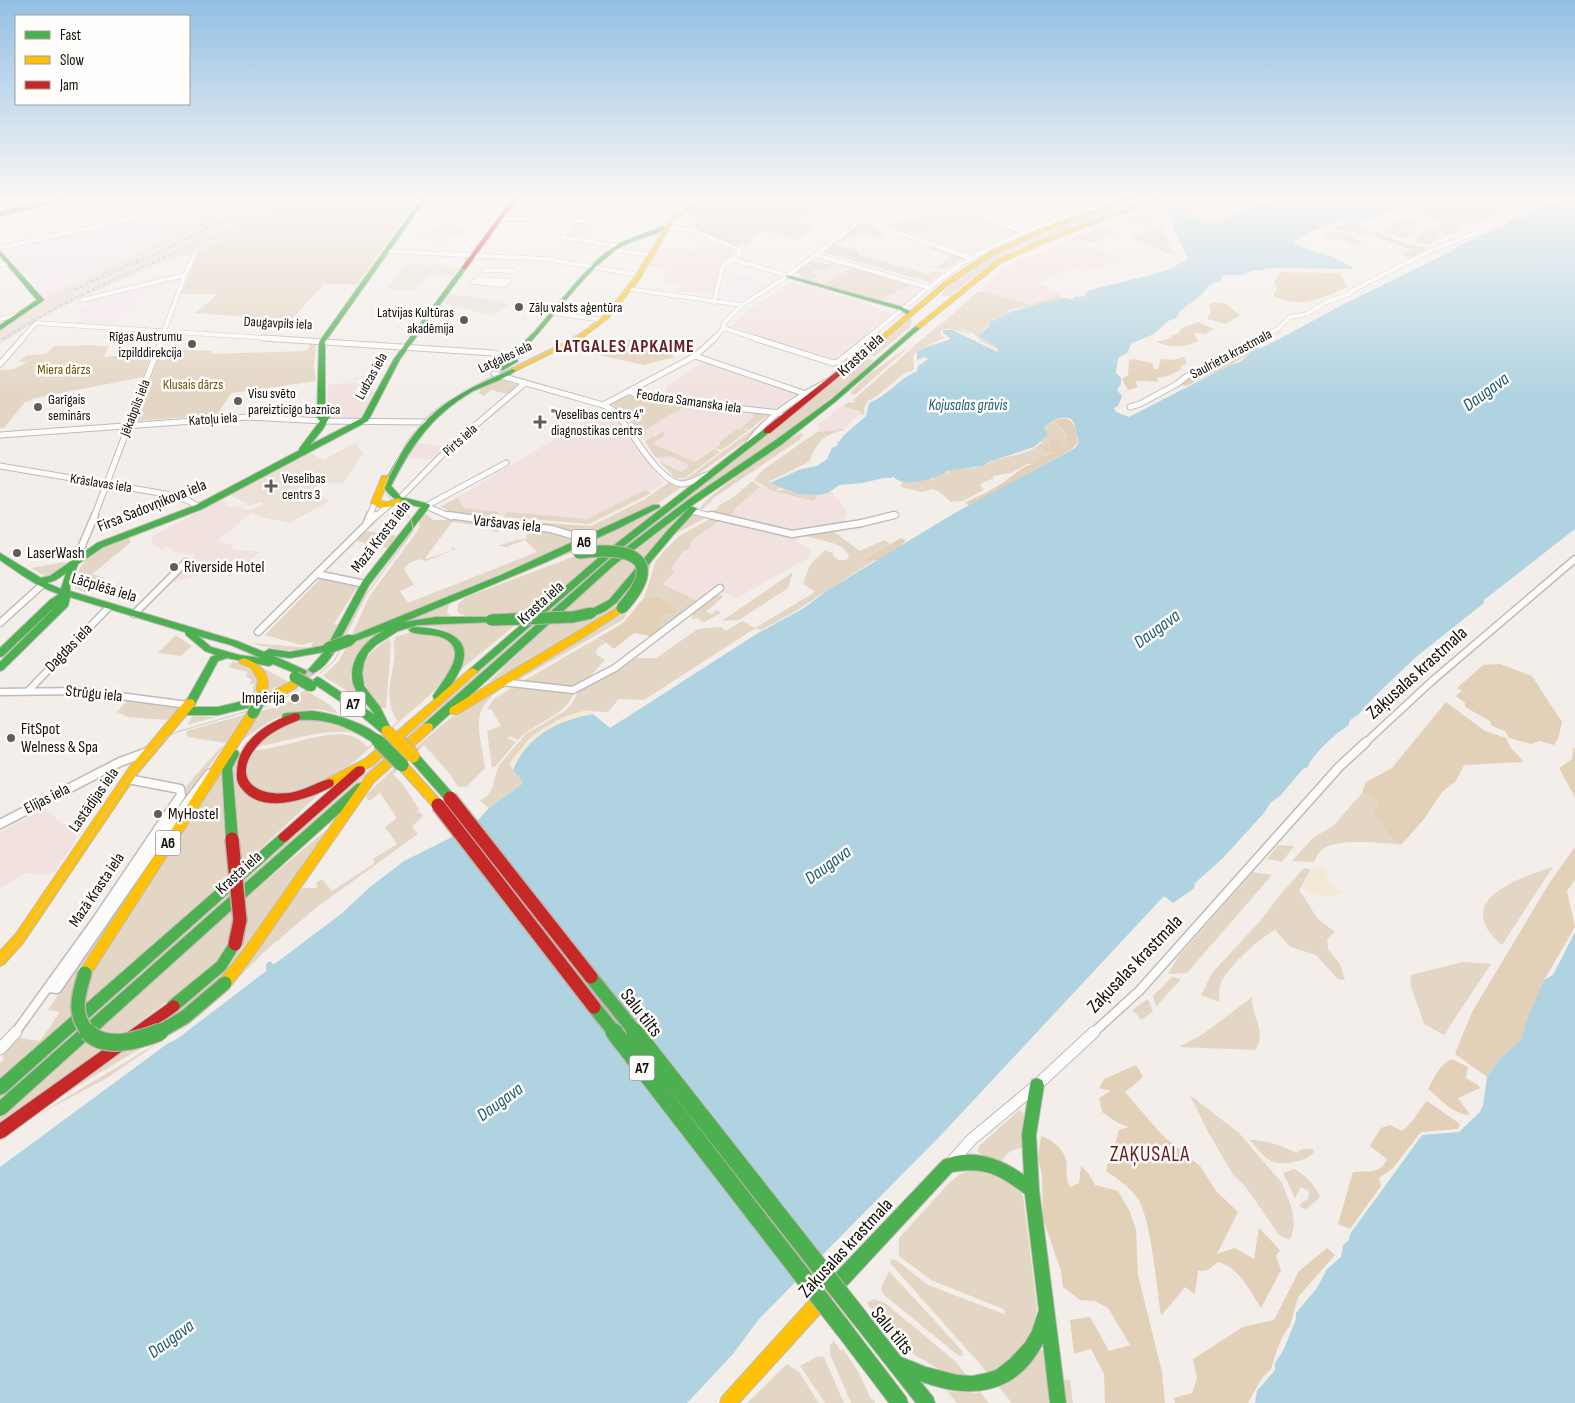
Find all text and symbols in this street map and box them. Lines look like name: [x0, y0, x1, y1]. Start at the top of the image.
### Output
legend: [15, 15, 190, 105]
text: Fast: [60, 26, 82, 45]
text: Slow: [60, 51, 84, 70]
text: Jam: [59, 76, 78, 95]
place label: Zāļu valsts aģentūra: [529, 299, 622, 316]
marker: Zāļu valsts aģentūra: [513, 301, 525, 313]
place label: Latvijas Kultūras akadēmija: [377, 304, 454, 337]
street label: Daugavpils iela: [243, 313, 313, 333]
marker: Latvijas Kultūras akadēmija: [458, 314, 470, 326]
street label: Saulrieta krastmala: [1187, 325, 1275, 383]
place label: Rīgas Austrumu izpilddirekcija: [109, 328, 182, 361]
street label: Krasta iela: [834, 329, 888, 381]
district label: LATGALES APKAIME: [555, 336, 695, 357]
street label: Latgales iela: [475, 337, 535, 377]
marker: Rīgas Austrumu izpilddirekcija: [186, 338, 198, 350]
street label: Ludzas iela: [351, 350, 391, 402]
park label: Miera dārzs: [37, 361, 91, 378]
water label: Daugava: [1459, 368, 1514, 416]
park label: Klusais dārzs: [163, 376, 223, 393]
street label: Jēkabpils iela: [116, 377, 154, 440]
place label: Visu svēto pareizticīgo baznīca: [248, 385, 340, 418]
street label: Feodora Samanska iela: [636, 385, 742, 417]
place label: Garīgais seminārs: [48, 391, 90, 424]
marker: Visu svēto pareizticīgo baznīca: [232, 395, 244, 407]
water label: Kojusalas grāvis: [929, 396, 1008, 415]
marker: Garīgais seminārs: [32, 401, 44, 413]
place label: "Veselības centrs 4" diagnostikas centrs: [551, 406, 643, 439]
street label: Katoļu iela: [188, 409, 238, 429]
marker: "Veselības centrs 4" diagnostikas centrs: [533, 415, 547, 429]
street label: Pirts iela: [439, 420, 481, 460]
street label: Krāslavas iela: [69, 470, 133, 496]
place label: Veselības centrs 3: [282, 470, 326, 503]
street label: Firsa Sadovņikova iela: [95, 476, 209, 536]
marker: Veselības centrs 3: [264, 479, 278, 493]
street label: Mazā Krasta iela: [347, 497, 415, 577]
street label: Varšavas iela: [472, 511, 542, 537]
road number: A6: [572, 530, 596, 554]
place label: LaserWash: [27, 544, 85, 563]
marker: LaserWash: [11, 547, 23, 559]
place label: Riverside Hotel: [184, 558, 265, 577]
marker: Riverside Hotel: [168, 561, 180, 573]
street label: Lāčplēša iela: [69, 569, 139, 607]
street label: Krasta iela: [514, 577, 568, 629]
water label: Daugava: [1130, 605, 1185, 653]
street label: Dagdas iela: [41, 620, 97, 676]
street label: Zaķusalas krastmala: [1362, 622, 1472, 724]
street label: Strūgu iela: [65, 682, 123, 706]
place label: Impērija: [242, 689, 285, 708]
marker: Impērija: [289, 692, 301, 704]
road number: A7: [340, 692, 366, 716]
place label: FitSpot Welness & Spa: [21, 720, 98, 757]
marker: FitSpot Welness & Spa: [5, 732, 17, 744]
street label: Lastādijas iela: [65, 764, 123, 836]
street label: Elijas iela: [21, 779, 73, 819]
place label: MyHostel: [168, 805, 218, 824]
marker: MyHostel: [152, 808, 164, 820]
road number: A6: [156, 830, 180, 856]
water label: Daugava: [801, 841, 856, 889]
street label: Krasta iela: [212, 847, 266, 899]
street label: Mazā Krasta iela: [65, 849, 129, 931]
street label: Zaķusalas krastmala: [1082, 910, 1188, 1018]
street label: Salu tilts: [615, 984, 667, 1042]
road number: A7: [630, 1056, 654, 1080]
water label: Daugava: [473, 1078, 528, 1126]
district label: ZAĶUSALA: [1110, 1142, 1190, 1167]
street label: Zaķusalas krastmala: [794, 1193, 898, 1303]
street label: Salu tilts: [866, 1302, 918, 1360]
water label: Daugava: [144, 1315, 199, 1363]

